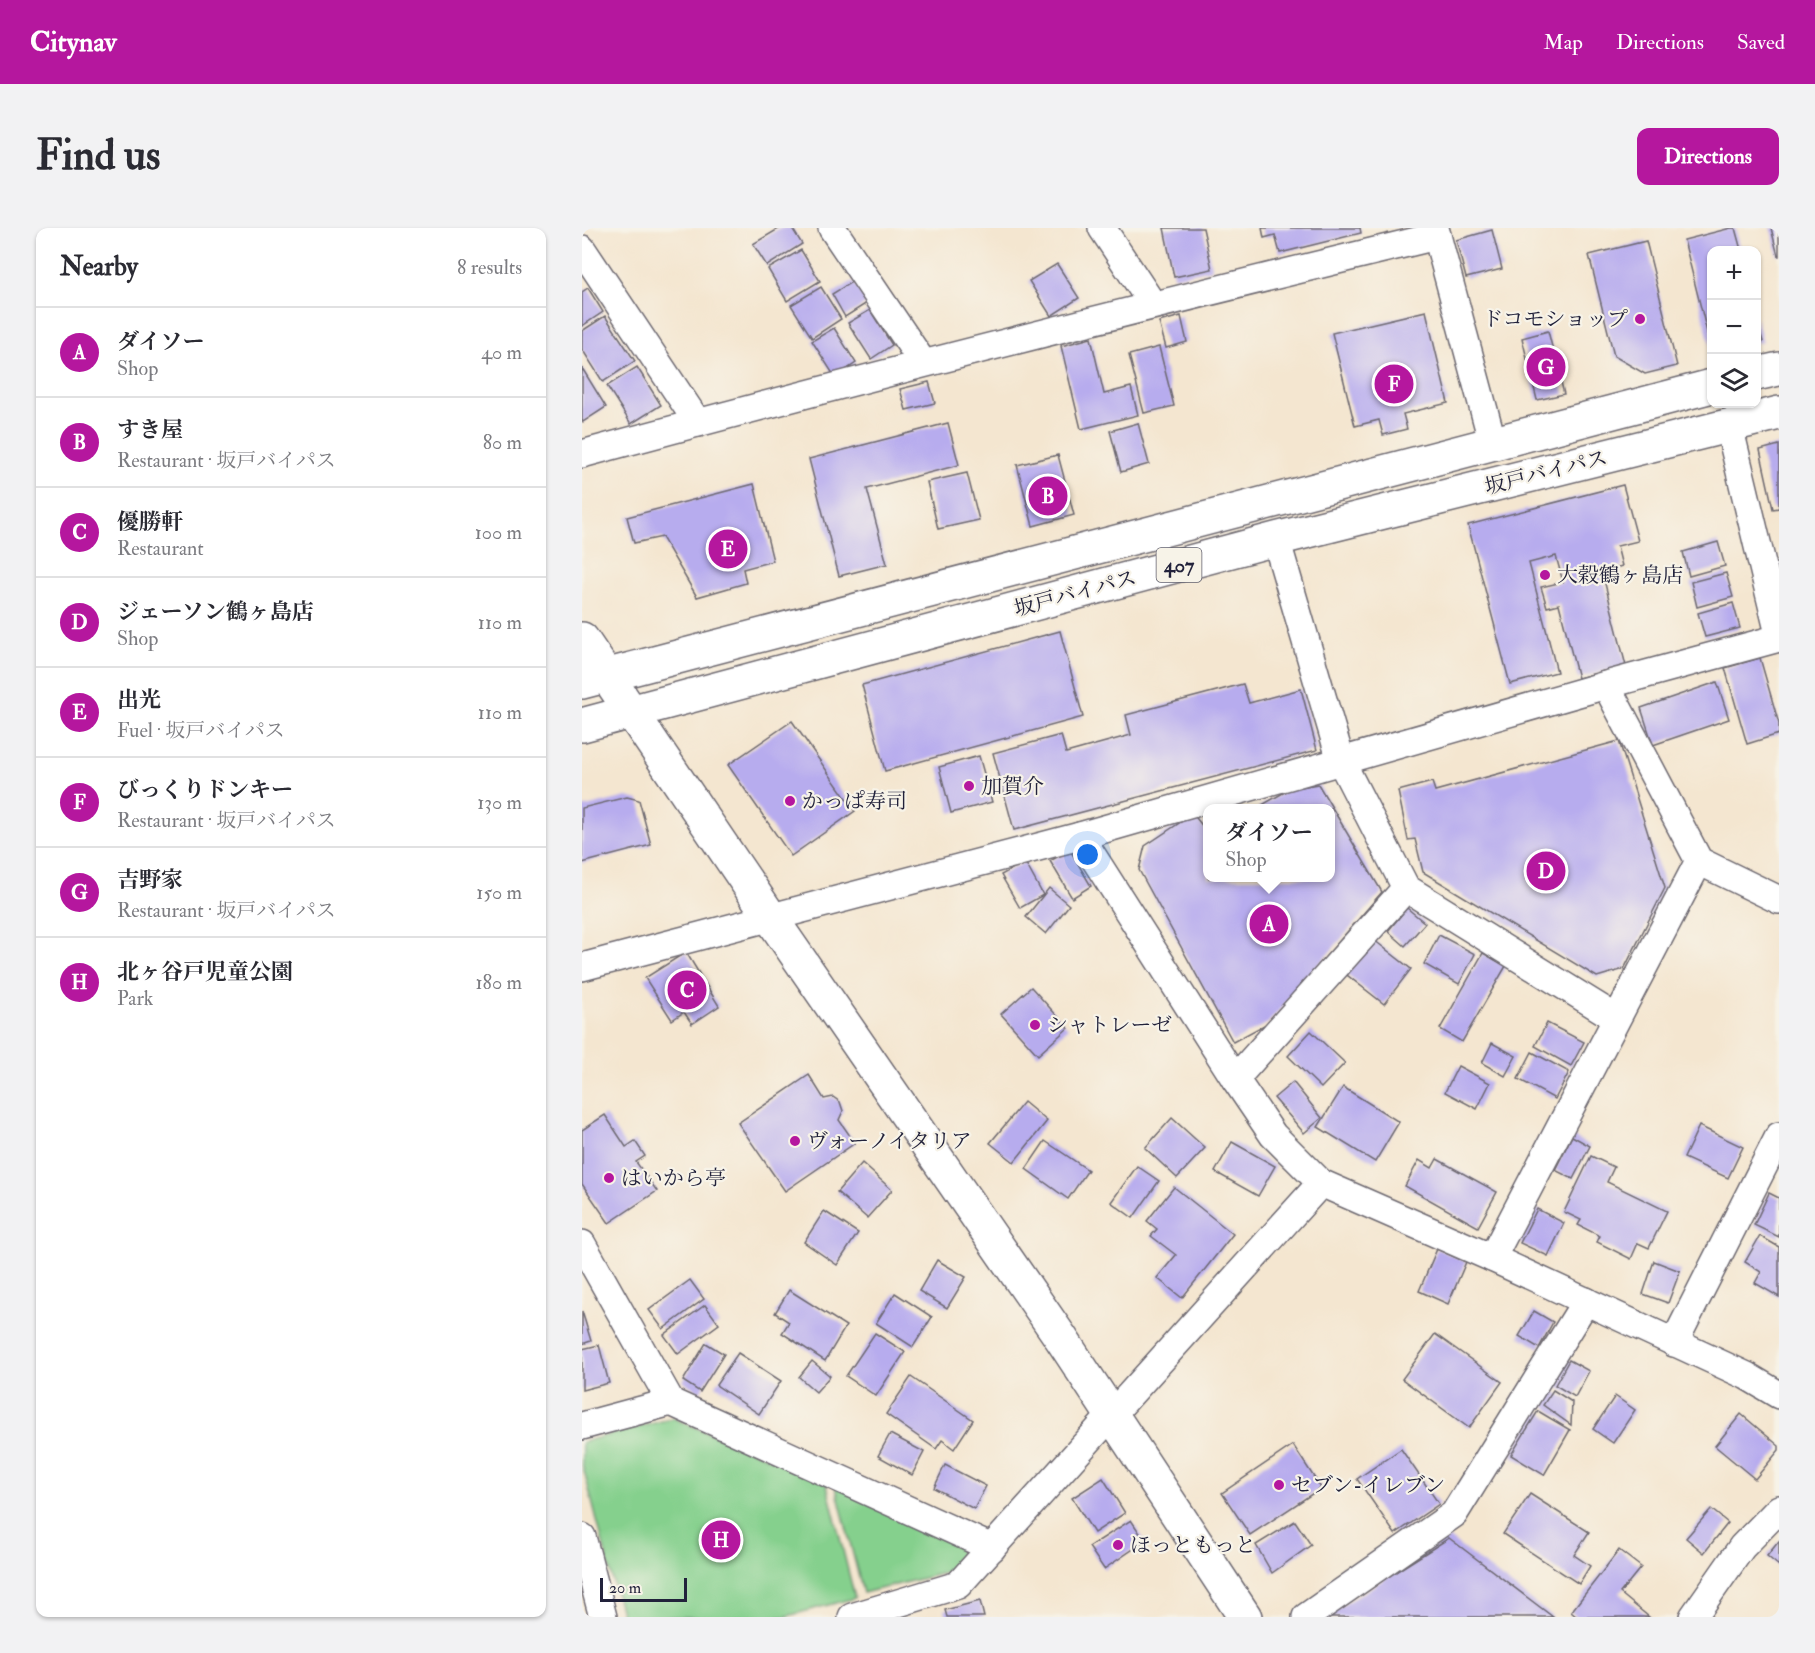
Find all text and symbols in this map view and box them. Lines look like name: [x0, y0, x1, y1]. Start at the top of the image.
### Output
text: Citynav: [30, 25, 117, 60]
text: Map: [1543, 29, 1583, 56]
text: Directions: [1616, 29, 1704, 56]
text: Saved: [1737, 29, 1785, 56]
button: Directions: [1637, 128, 1779, 185]
text: Find us: [36, 130, 160, 182]
map controls: [1707, 246, 1761, 408]
button: +: [1707, 246, 1761, 300]
text: Nearby: [60, 251, 138, 283]
text: 8 results: [457, 255, 522, 280]
button: −: [1707, 300, 1761, 354]
place label: ドコモショップ: [1482, 306, 1628, 333]
marker: ドコモショップ: [1633, 312, 1647, 326]
text: ダイソー: [117, 328, 205, 356]
text: A: [73, 340, 86, 365]
text: 40 m: [481, 340, 522, 365]
pin: G: [1526, 344, 1566, 390]
button: layers: [1707, 354, 1761, 408]
text: Shop: [117, 356, 158, 381]
pin: F: [1374, 362, 1414, 406]
text: すき屋: [117, 416, 183, 444]
text: B: [73, 430, 86, 455]
text: 80 m: [483, 430, 522, 455]
street label: 坂戸バイパス: [1482, 444, 1610, 501]
text: Restaurant · 坂戸バイパス: [117, 448, 336, 473]
pin: B: [1028, 474, 1068, 518]
text: 優勝軒: [117, 508, 183, 536]
text: C: [72, 520, 87, 545]
text: 100 m: [475, 520, 522, 545]
pin: E: [708, 526, 748, 572]
text: Restaurant: [117, 536, 204, 561]
road number: 407: [1156, 548, 1202, 582]
place label: 大穀鶴ヶ島店: [1557, 562, 1683, 589]
street label: 坂戸バイパス: [1011, 564, 1139, 623]
marker: 大穀鶴ヶ島店: [1538, 568, 1552, 582]
text: ジェーソン鶴ヶ島店: [117, 598, 314, 626]
text: D: [71, 610, 88, 635]
text: 110 m: [478, 610, 522, 635]
text: Shop: [117, 626, 158, 651]
text: 出光: [117, 686, 161, 714]
text: E: [72, 700, 87, 725]
text: 110 m: [478, 700, 522, 725]
text: Fuel · 坂戸バイパス: [117, 718, 285, 743]
place label: 加賀介: [981, 773, 1044, 800]
text: びっくりドンキー: [117, 776, 293, 804]
marker: 加賀介: [962, 779, 976, 793]
place label: かっぱ寿司: [802, 788, 907, 815]
text: F: [73, 790, 86, 815]
text: 130 m: [477, 790, 522, 815]
marker: かっぱ寿司: [783, 794, 797, 808]
popup: [1203, 804, 1335, 882]
text: Restaurant · 坂戸バイパス: [117, 808, 336, 833]
text: ダイソー: [1225, 819, 1313, 847]
your location: [1073, 840, 1102, 869]
text: Shop: [1225, 847, 1267, 872]
pin: D: [1526, 848, 1566, 894]
text: 吉野家: [117, 866, 183, 894]
text: G: [71, 880, 88, 905]
text: 150 m: [476, 880, 522, 905]
text: Restaurant · 坂戸バイパス: [117, 898, 336, 923]
pin: A: [1250, 902, 1288, 946]
text: 北ヶ谷戸児童公園: [117, 958, 293, 986]
pin: C: [668, 968, 706, 1012]
text: H: [71, 970, 88, 995]
text: 180 m: [475, 970, 522, 995]
text: Park: [117, 986, 153, 1011]
place label: シャトレーゼ: [1047, 1012, 1172, 1039]
marker: シャトレーゼ: [1028, 1018, 1042, 1032]
place label: ヴォーノイタリア: [807, 1128, 972, 1155]
marker: ヴォーノイタリア: [788, 1134, 802, 1148]
place label: はいから亭: [621, 1165, 726, 1192]
marker: はいから亭: [602, 1171, 616, 1185]
place label: セブン-イレブン: [1291, 1472, 1445, 1499]
marker: セブン-イレブン: [1272, 1478, 1286, 1492]
pin: H: [702, 1518, 740, 1562]
place label: ほっともっと: [1130, 1532, 1256, 1559]
marker: ほっともっと: [1111, 1538, 1125, 1552]
scale bar: [600, 1575, 687, 1602]
text: 20 m: [609, 1578, 641, 1598]

